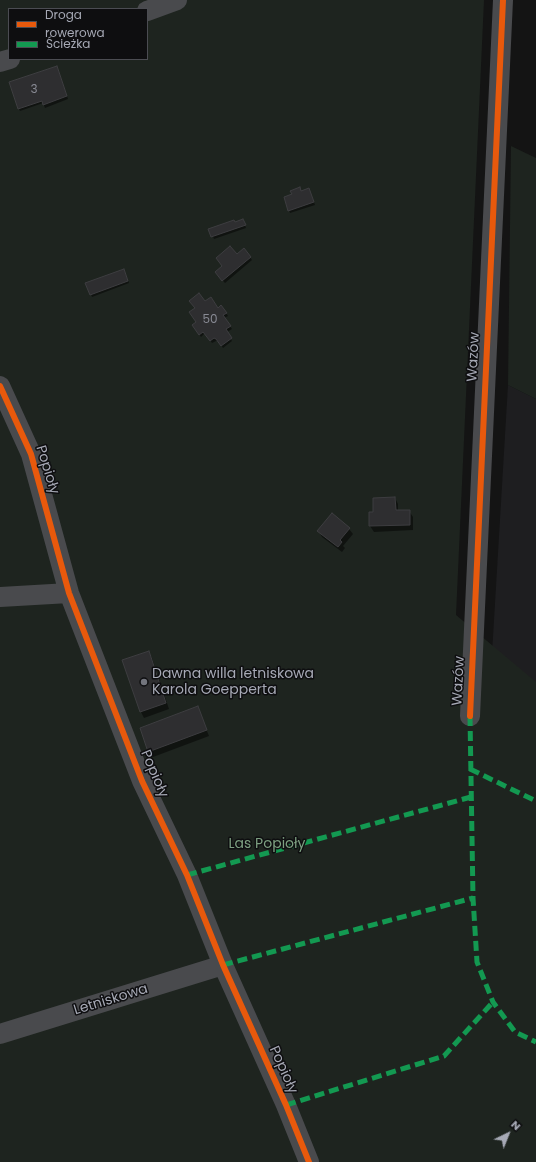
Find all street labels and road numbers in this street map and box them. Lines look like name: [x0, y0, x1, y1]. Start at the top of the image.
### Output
street label: Wazów: [464, 332, 484, 382]
street label: Popioły: [32, 443, 62, 497]
street label: Wazów: [449, 656, 469, 706]
street label: Popioły: [136, 748, 172, 800]
street label: Letniskowa: [72, 981, 150, 1019]
street label: Popioły: [265, 1044, 301, 1096]

